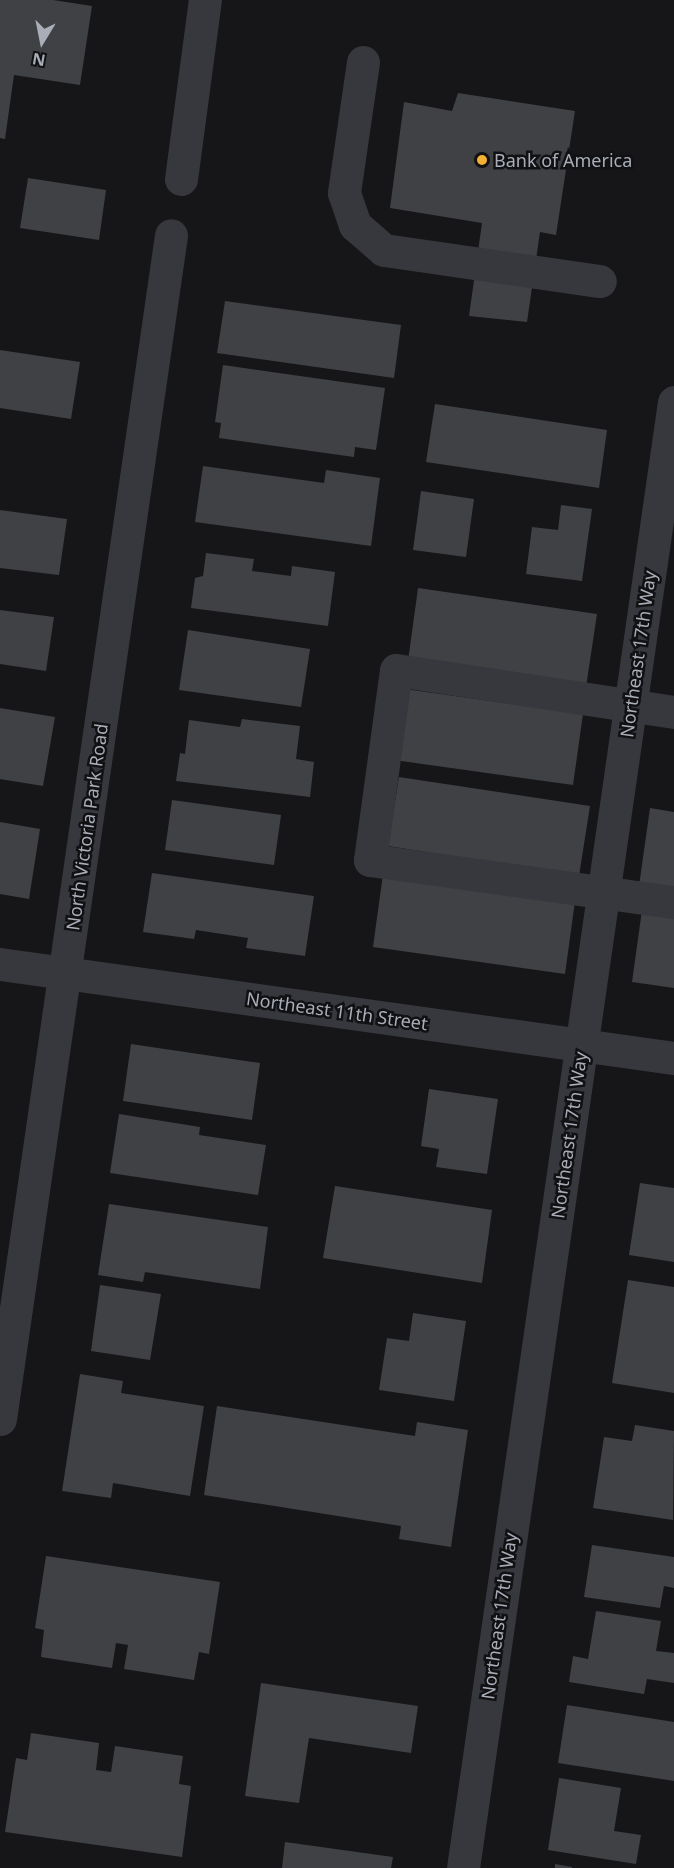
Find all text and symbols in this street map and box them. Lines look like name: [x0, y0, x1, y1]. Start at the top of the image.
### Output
north arrow: [12, 12, 72, 72]
text: N: [31, 48, 47, 72]
place label: Bank of America: [494, 149, 632, 171]
marker: Bank of America: [475, 153, 489, 167]
street label: Northeast 17th Way: [616, 569, 660, 739]
street label: North Victoria Park Road: [62, 722, 112, 932]
street label: Northeast 11th Street: [245, 988, 429, 1034]
street label: Northeast 17th Way: [547, 1050, 591, 1220]
street label: Northeast 17th Way: [477, 1531, 521, 1701]

